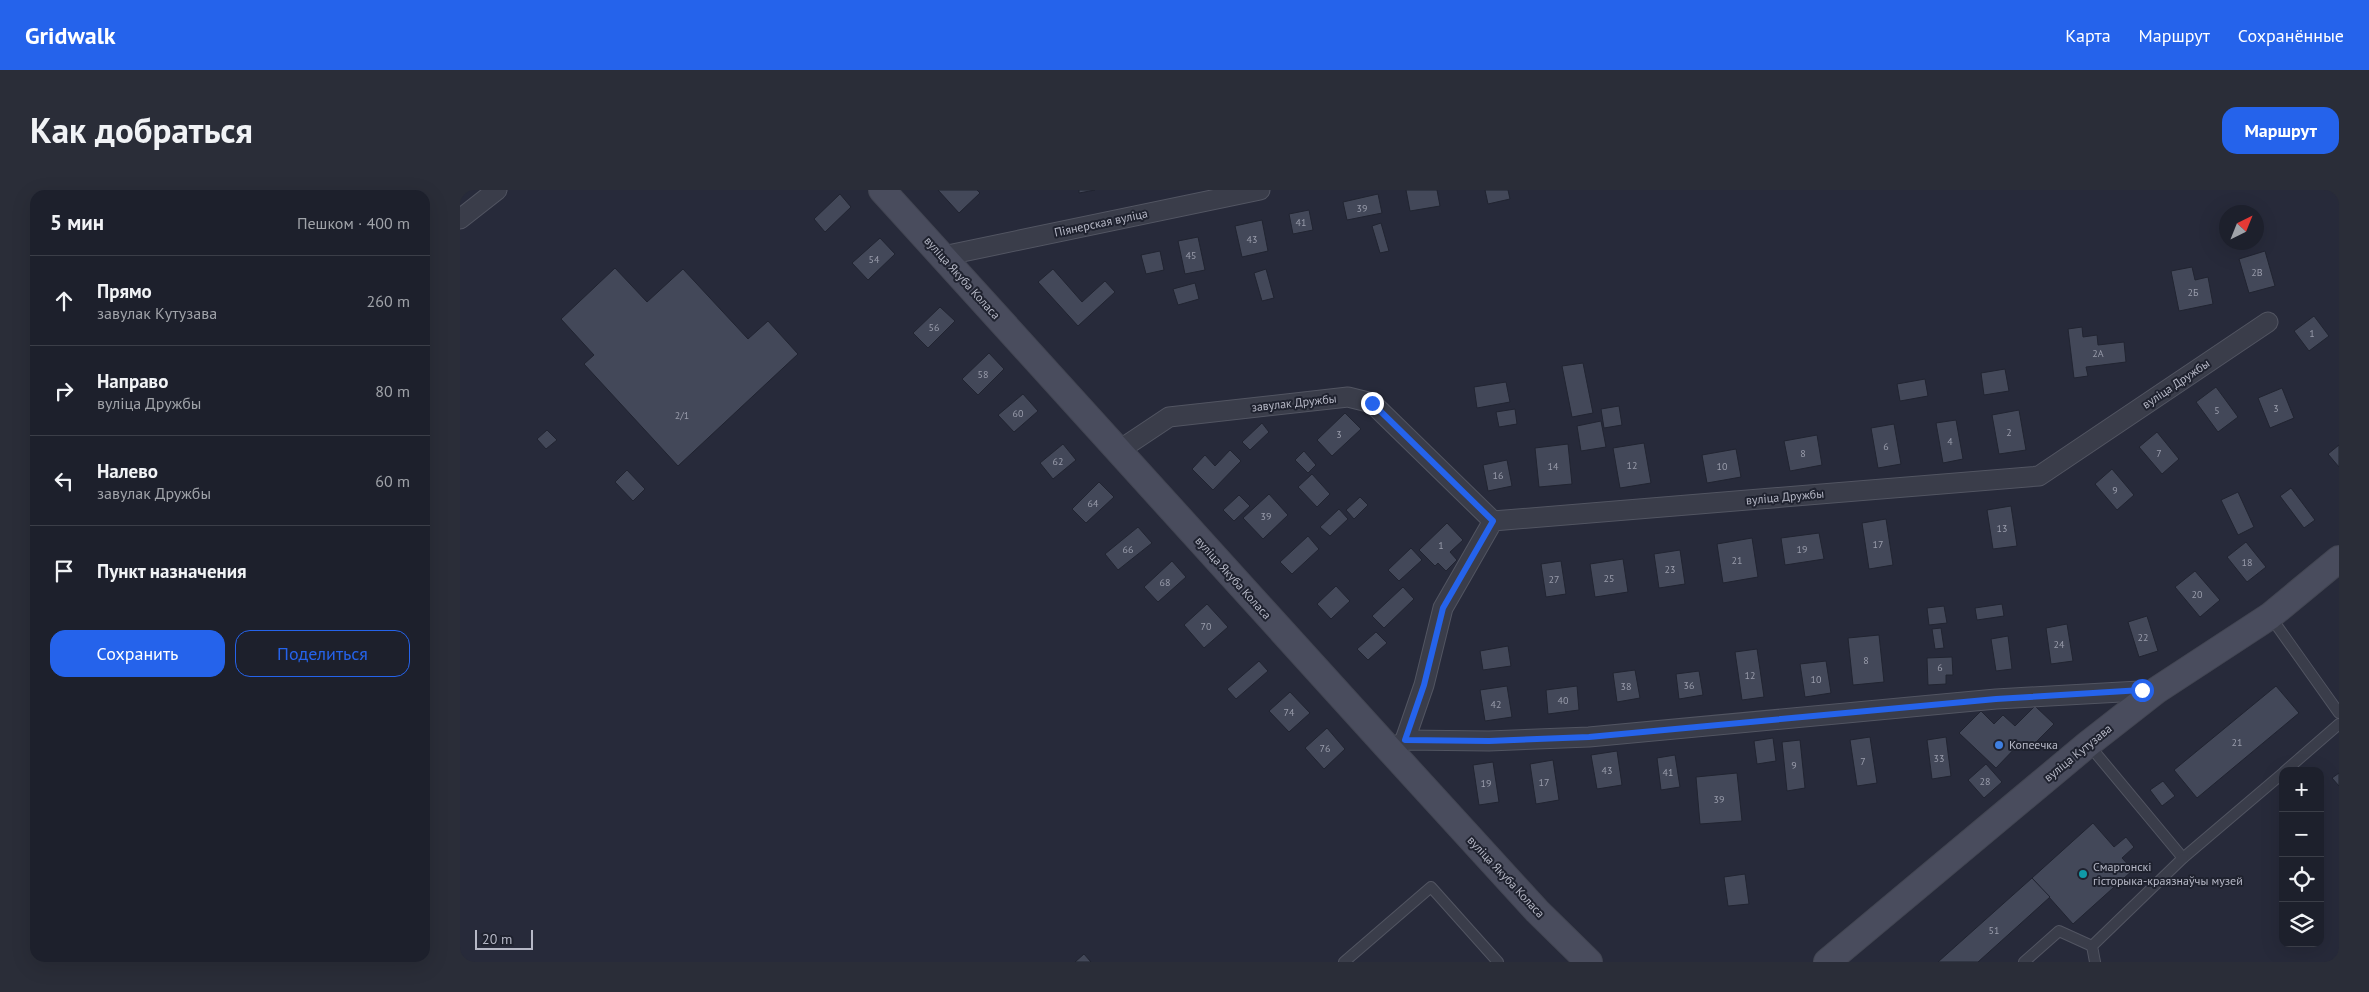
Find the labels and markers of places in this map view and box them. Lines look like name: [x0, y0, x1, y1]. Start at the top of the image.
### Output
place label: Копеечка: [2009, 737, 2058, 752]
marker: Копеечка: [1993, 739, 2005, 751]
place label: Смаргонскі гісторыка-краязнаўчы музей: [2093, 859, 2243, 888]
marker: Смаргонскі гісторыка-краязнаўчы музей: [2077, 868, 2089, 880]

